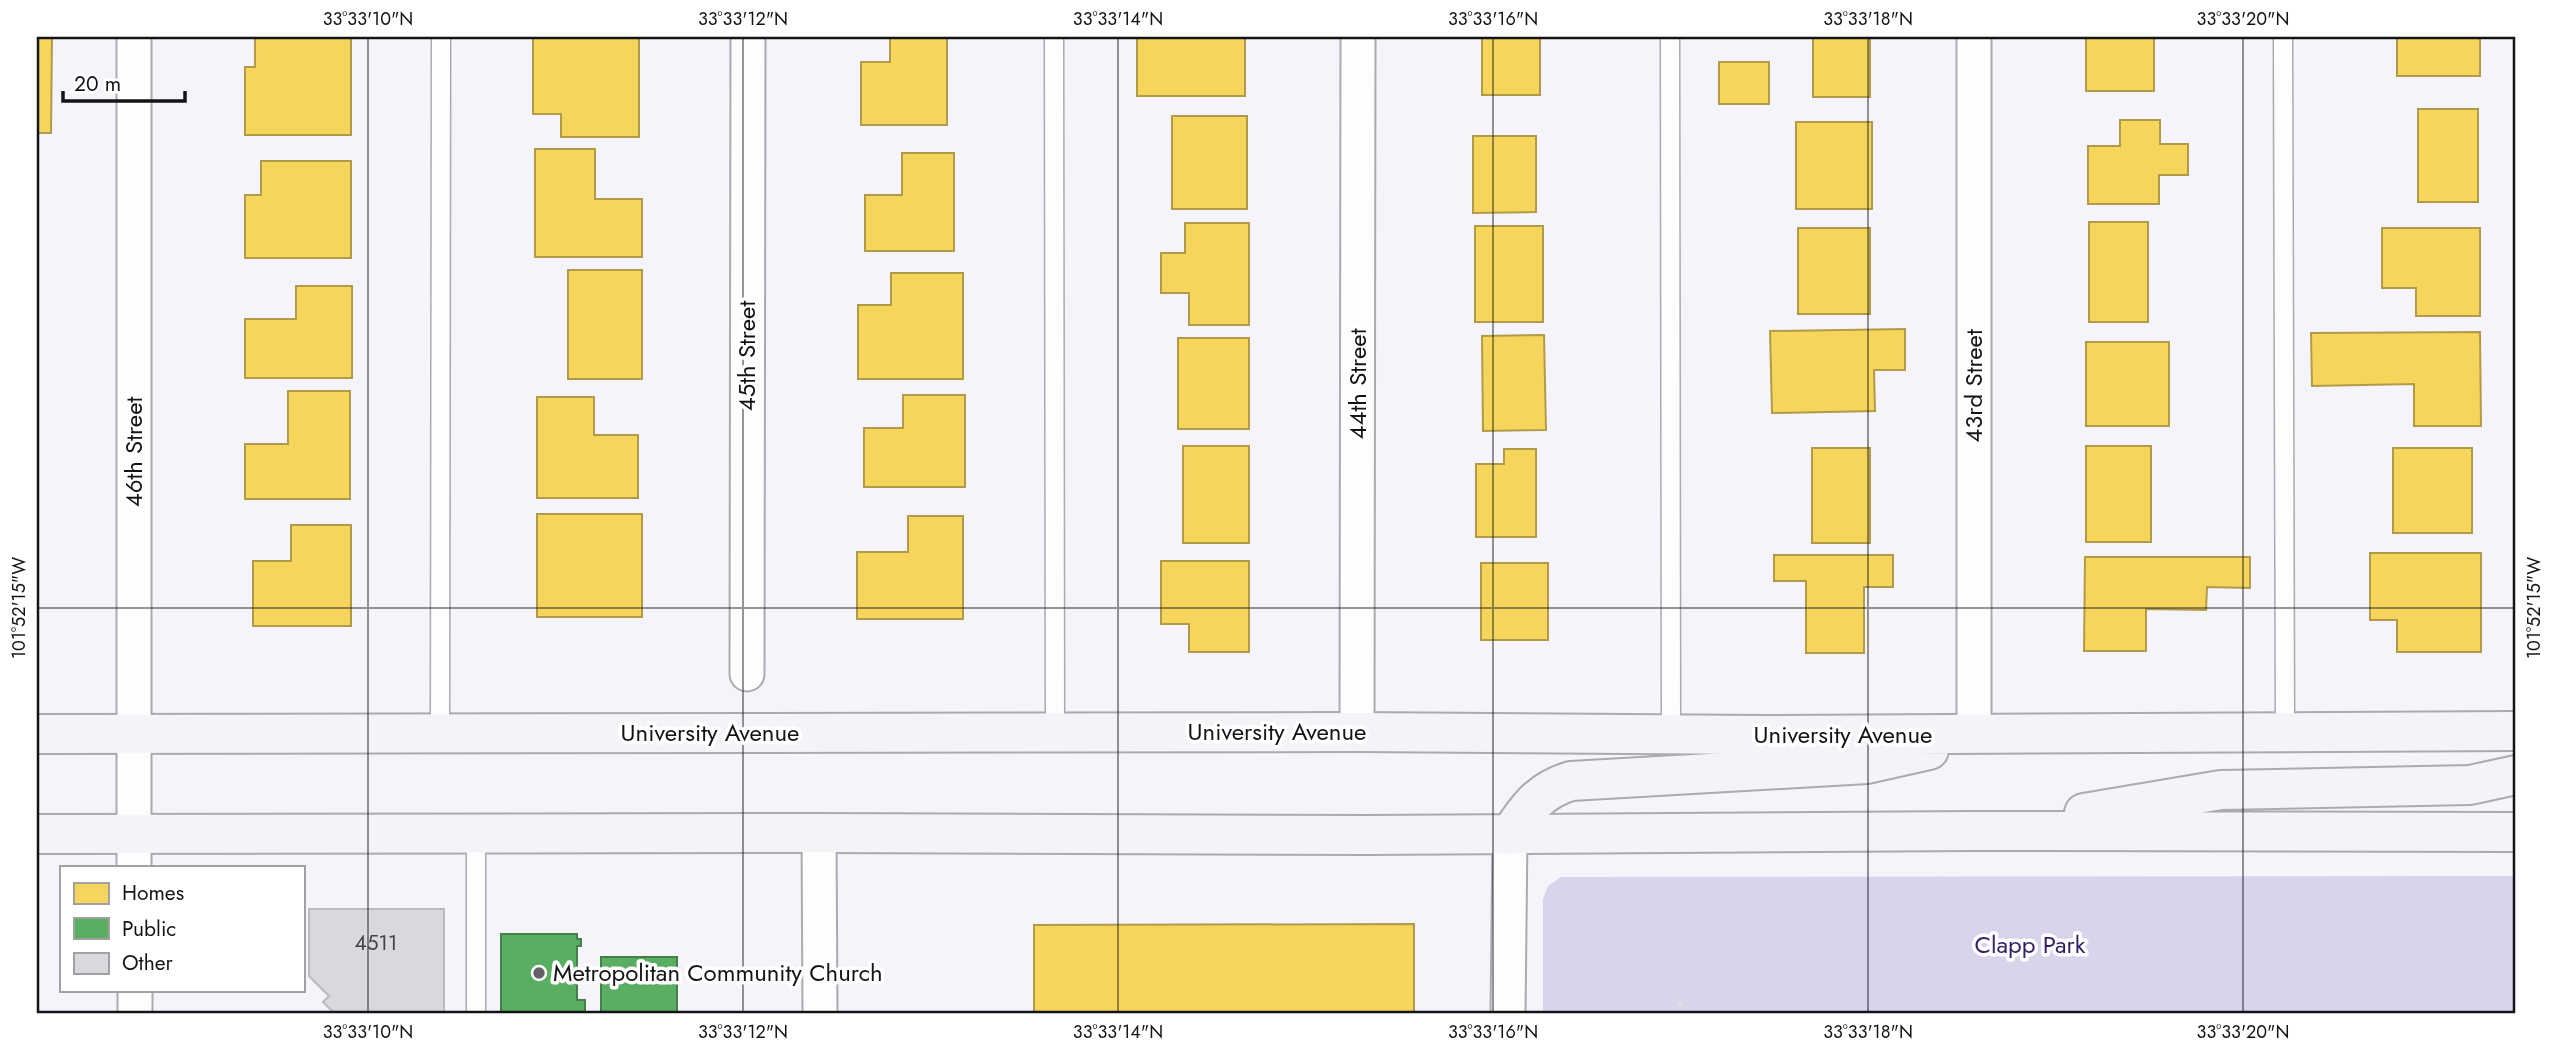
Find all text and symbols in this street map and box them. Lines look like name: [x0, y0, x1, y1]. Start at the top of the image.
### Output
text: 33°33'10"N: [323, 6, 413, 32]
text: 33°33'12"N: [698, 6, 788, 32]
text: 33°33'14"N: [1073, 6, 1163, 32]
text: 33°33'16"N: [1448, 6, 1538, 32]
text: 33°33'18"N: [1823, 6, 1913, 32]
text: 33°33'20"N: [2197, 6, 2289, 32]
scale bar: [63, 60, 186, 104]
text: 20 m: [74, 69, 121, 99]
street label: 45th Street: [729, 301, 764, 411]
street label: 44th Street: [1340, 328, 1375, 439]
street label: 43rd Street: [1956, 329, 1991, 443]
street label: 46th Street: [116, 396, 151, 507]
text: 101°52'15"W: [6, 557, 32, 659]
text: 101°52'15"W: [2521, 557, 2547, 659]
street label: University Avenue: [1188, 714, 1366, 749]
street label: University Avenue: [621, 715, 799, 750]
street label: University Avenue: [1754, 717, 1932, 752]
legend: [60, 866, 304, 992]
text: Homes: [122, 878, 184, 908]
text: Public: [122, 914, 176, 944]
park label: Clapp Park: [1975, 927, 2086, 962]
house number: 4511: [355, 928, 398, 958]
text: Other: [122, 948, 173, 978]
place label: Metropolitan Community Church: [553, 955, 883, 990]
marker: Metropolitan Community Church: [531, 965, 547, 981]
text: 33°33'10"N: [323, 1019, 413, 1045]
text: 33°33'12"N: [698, 1019, 788, 1045]
text: 33°33'14"N: [1073, 1019, 1163, 1045]
text: 33°33'16"N: [1448, 1019, 1538, 1045]
text: 33°33'18"N: [1823, 1019, 1913, 1045]
text: 33°33'20"N: [2197, 1019, 2289, 1045]

